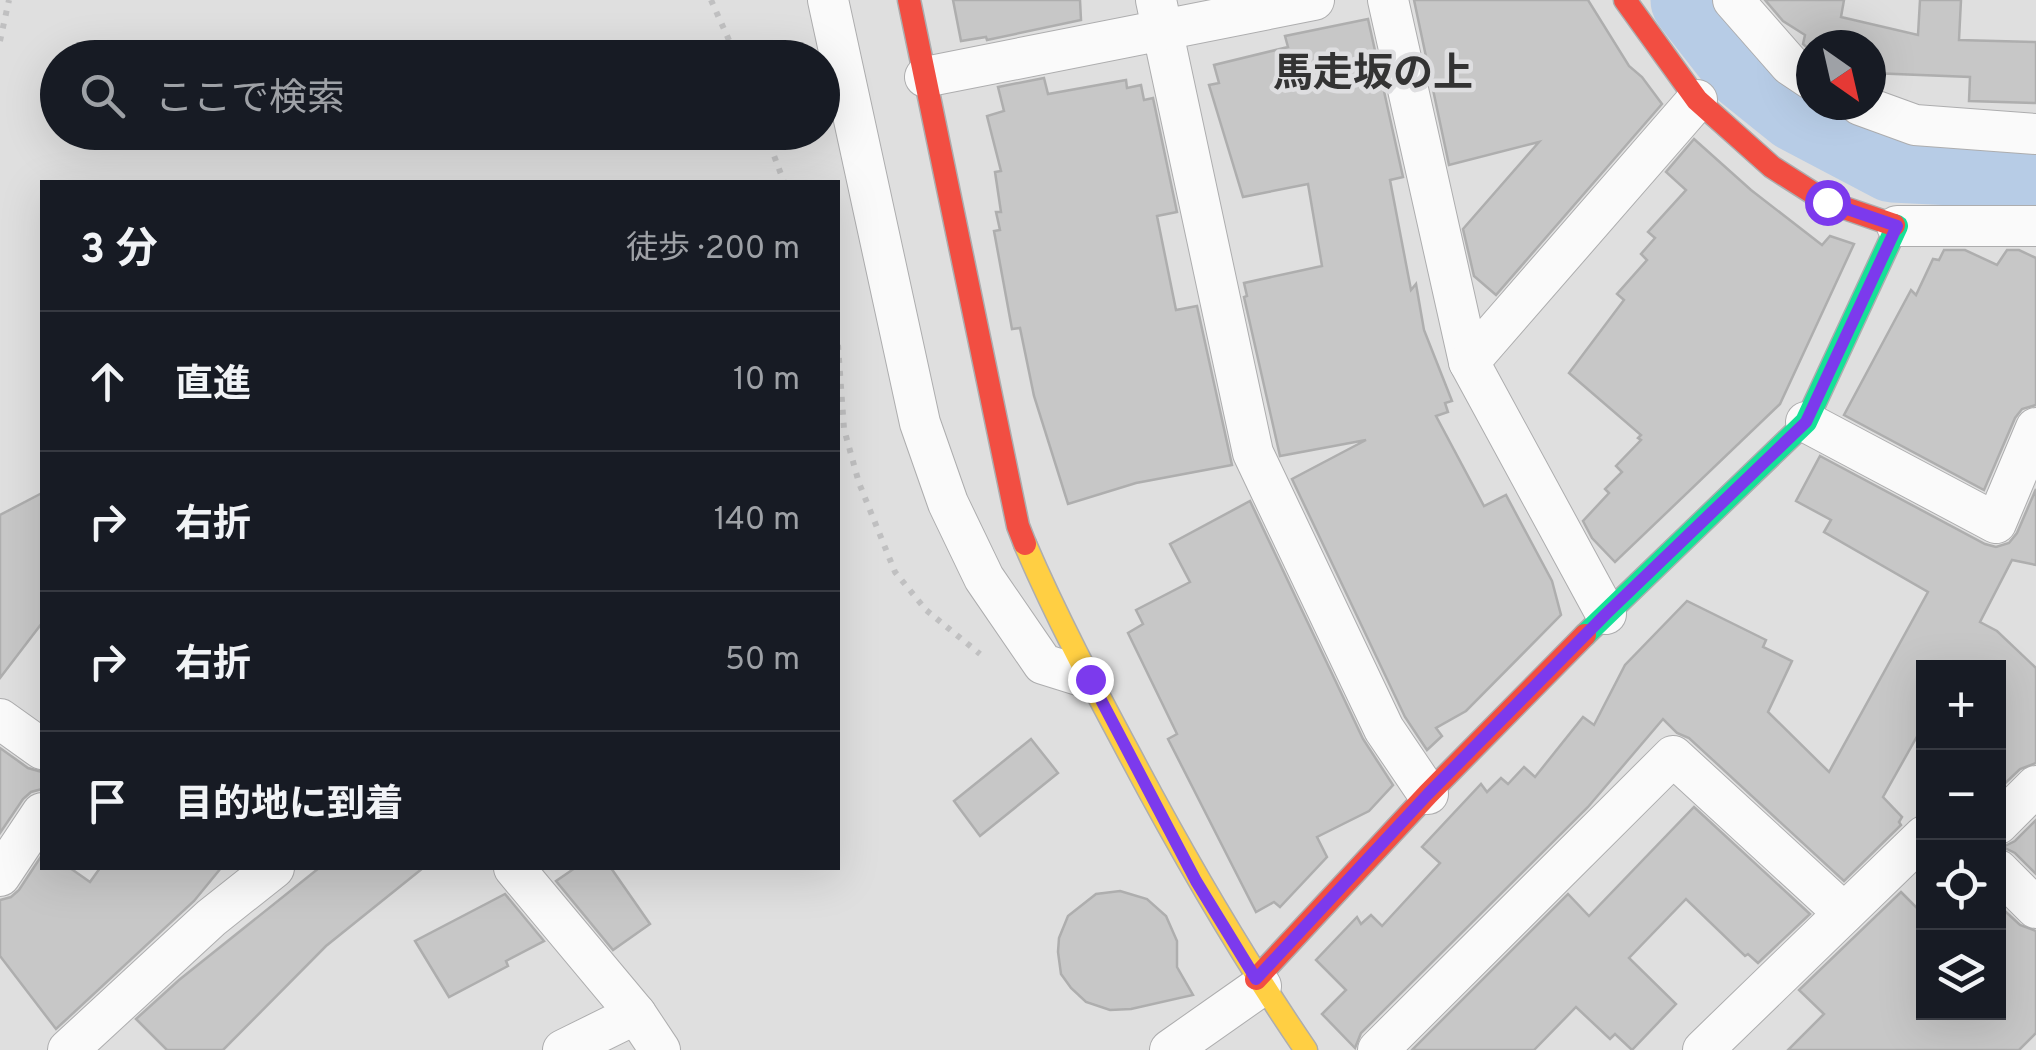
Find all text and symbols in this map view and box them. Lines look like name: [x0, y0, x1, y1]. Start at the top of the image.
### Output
north arrow: [1796, 30, 1886, 120]
search box: [40, 40, 840, 150]
district label: 馬走坂の上: [1273, 51, 1473, 101]
icon: search: [75, 68, 130, 123]
text: ここで検索: [155, 76, 345, 125]
route start: [1805, 180, 1851, 226]
text: 3 分: [80, 225, 158, 278]
text: 徒歩 · 200 m: [626, 230, 800, 270]
icon: ahead: [80, 354, 135, 409]
text: 10 m: [733, 361, 800, 401]
text: 直進: [175, 362, 251, 411]
icon: right: [80, 494, 135, 549]
text: 140 m: [714, 501, 800, 541]
text: 右折: [175, 502, 251, 551]
icon: right: [80, 634, 135, 689]
text: 50 m: [725, 641, 800, 681]
text: 右折: [175, 642, 251, 691]
route end: [1068, 657, 1114, 703]
map controls: [1916, 660, 2006, 1020]
button: +: [1916, 660, 2006, 750]
button: −: [1916, 750, 2006, 840]
icon: arrive: [80, 774, 135, 829]
text: 目的地に到着: [175, 782, 403, 831]
button: locate: [1916, 840, 2006, 930]
button: layers: [1916, 930, 2006, 1020]

